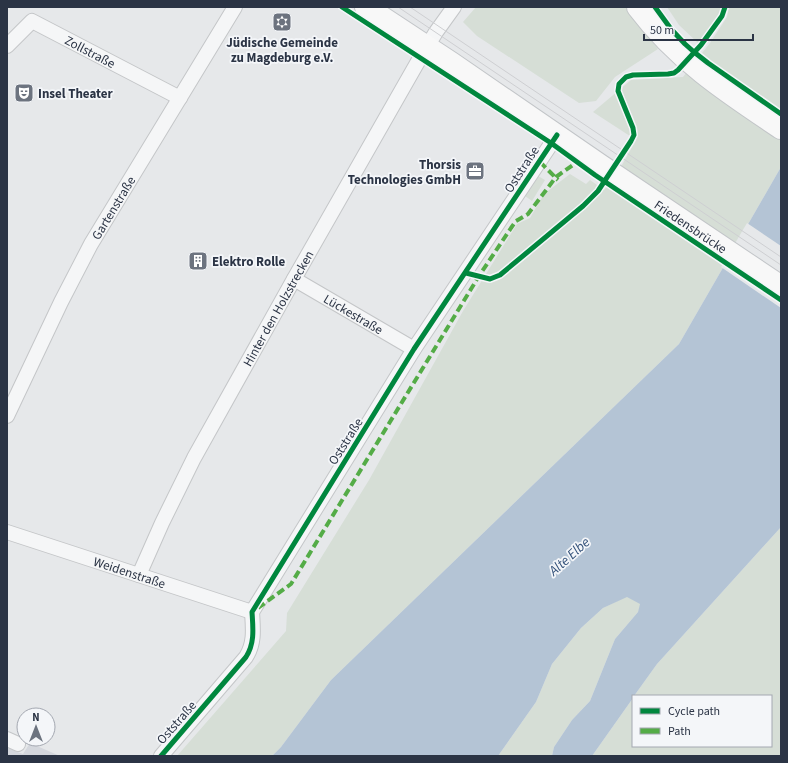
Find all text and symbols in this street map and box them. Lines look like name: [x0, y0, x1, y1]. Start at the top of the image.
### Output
synagogue icon: Jüdische Gemeinde zu Magdeburg e.V.: [271, 11, 293, 33]
scale bar: [644, 16, 753, 42]
text: 50 m: [650, 22, 674, 39]
street label: Zollstraße: [61, 32, 118, 73]
place label: Jüdische Gemeinde zu Magdeburg e.V.: [226, 34, 338, 67]
theatre icon: Insel Theater: [13, 82, 35, 104]
place label: Insel Theater: [38, 85, 113, 103]
street label: Oststraße: [500, 143, 544, 196]
place label: Thorsis Technologies GmbH: [348, 156, 461, 189]
office icon: Thorsis Technologies GmbH: [464, 160, 486, 182]
street label: Gartenstraße: [88, 173, 140, 243]
street label: Friedensbrücke: [650, 196, 730, 258]
street label: Hinter den Holzstrecken: [239, 247, 319, 370]
building icon: Elektro Rolle: [187, 250, 209, 272]
place label: Elektro Rolle: [212, 253, 286, 271]
street label: Lückestraße: [320, 290, 386, 339]
street label: Oststraße: [324, 415, 367, 469]
water label: Alte Elbe: [544, 533, 595, 581]
street label: Weidenstraße: [91, 553, 168, 593]
legend: [632, 695, 772, 747]
street label: Oststraße: [153, 697, 201, 748]
text: Cycle path: [668, 703, 720, 720]
north arrow: [16, 707, 56, 747]
text: N: [32, 710, 40, 725]
text: Path: [668, 723, 691, 740]

